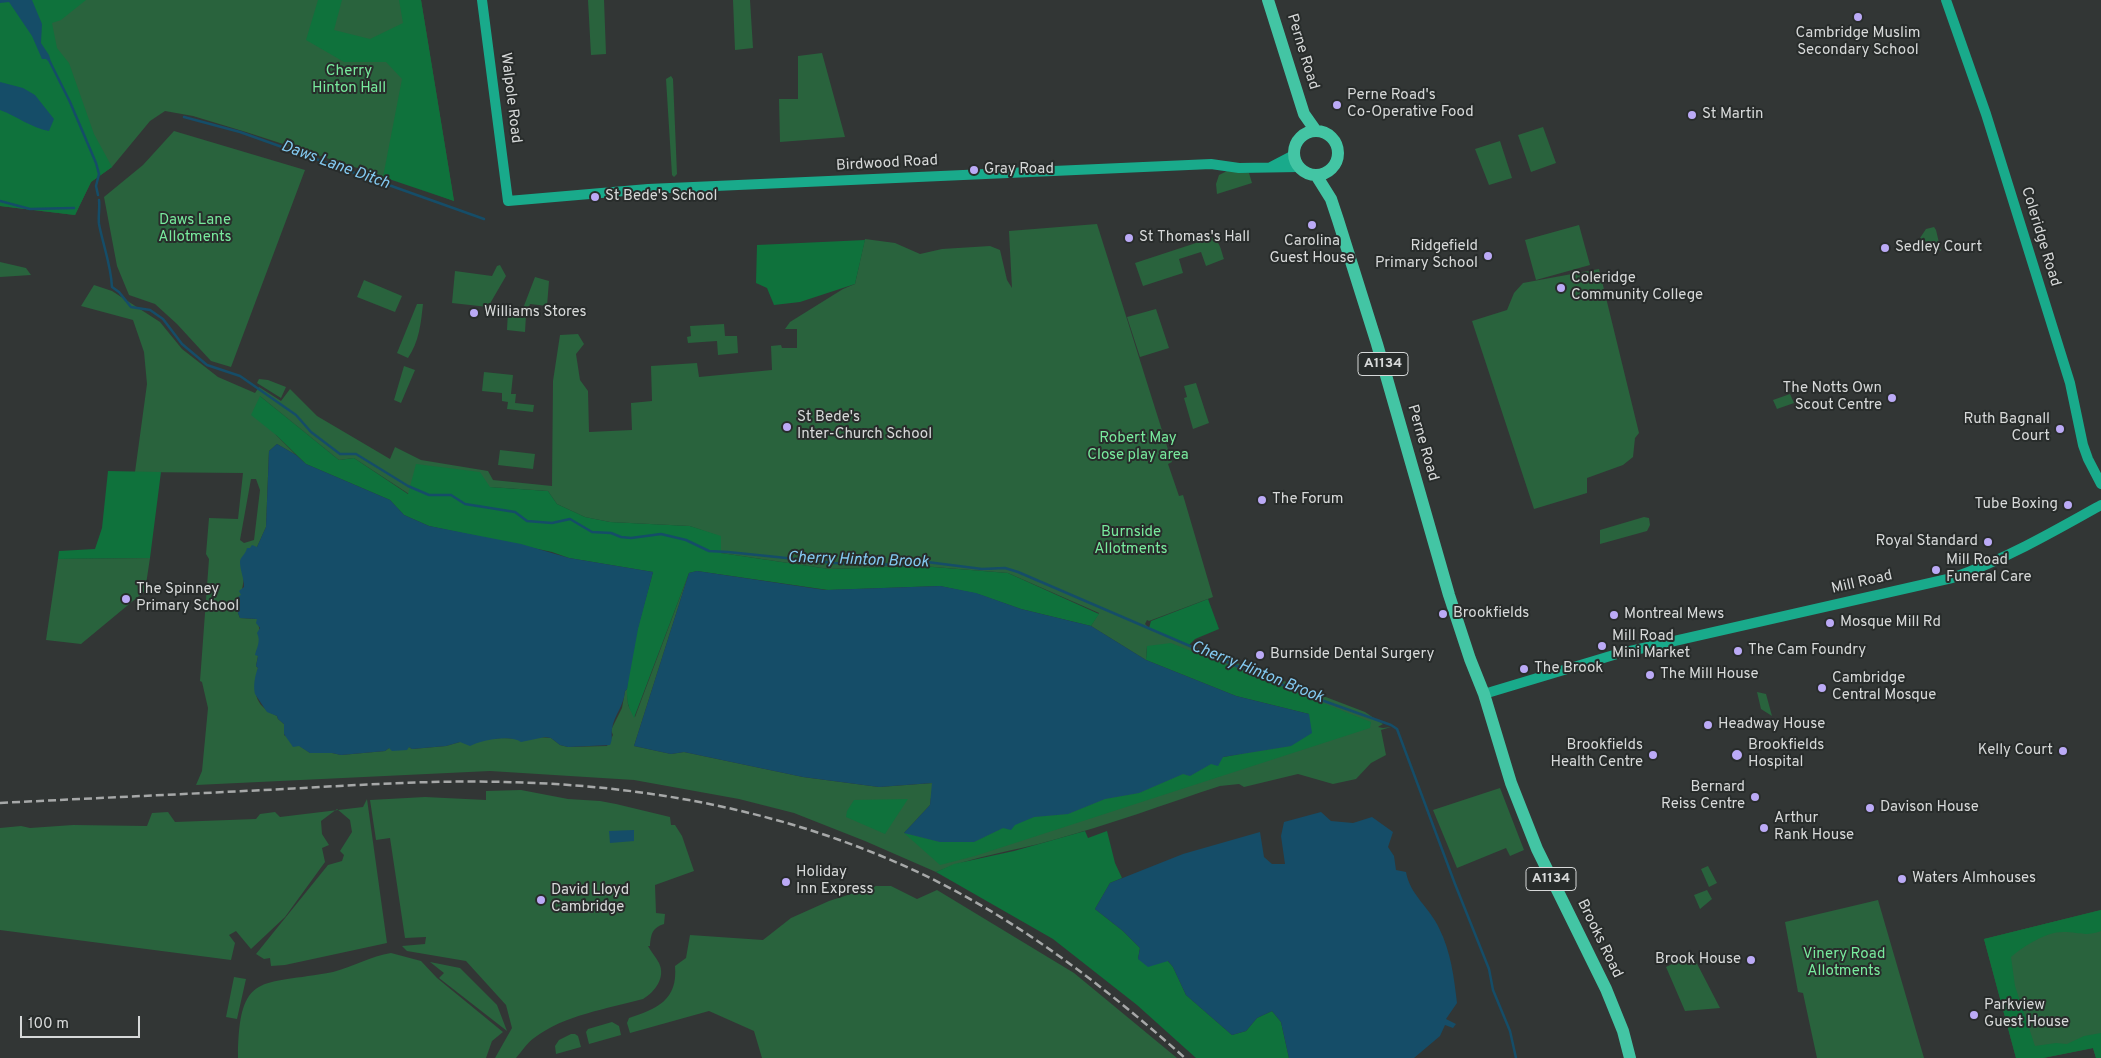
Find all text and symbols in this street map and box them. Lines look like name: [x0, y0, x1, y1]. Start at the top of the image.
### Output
marker: Cambridge Muslim Secondary School: [1852, 11, 1864, 23]
street label: Perne Road: [1282, 12, 1322, 92]
place label: Cambridge Muslim Secondary School: [1796, 25, 1920, 60]
street label: Walpole Road: [495, 52, 525, 144]
park label: Cherry Hinton Hall: [312, 63, 386, 98]
place label: Perne Road's Co-Operative Food: [1347, 87, 1474, 122]
marker: Perne Road's Co-Operative Food: [1331, 99, 1343, 111]
place label: St Martin: [1702, 106, 1763, 124]
marker: St Martin: [1686, 109, 1698, 121]
water label: Daws Lane Ditch: [278, 137, 392, 195]
street label: Birdwood Road: [836, 152, 938, 176]
place label: Gray Road: [984, 161, 1054, 179]
marker: Gray Road: [968, 164, 980, 176]
street label: Coleridge Road: [2016, 185, 2064, 289]
place label: St Bede's School: [605, 188, 717, 206]
marker: St Bede's School: [589, 191, 601, 203]
park label: Daws Lane Allotments: [158, 212, 232, 247]
marker: Carolina Guest House: [1306, 219, 1318, 231]
place label: St Thomas's Hall: [1139, 229, 1250, 247]
marker: St Thomas's Hall: [1123, 232, 1135, 244]
place label: Carolina Guest House: [1270, 233, 1354, 268]
place label: Ridgefield Primary School: [1375, 238, 1478, 273]
place label: Sedley Court: [1895, 239, 1982, 257]
marker: Sedley Court: [1879, 242, 1891, 254]
marker: Ridgefield Primary School: [1482, 250, 1494, 262]
place label: Coleridge Community College: [1571, 270, 1703, 305]
marker: Coleridge Community College: [1555, 282, 1567, 294]
place label: Williams Stores: [484, 304, 586, 322]
marker: Williams Stores: [468, 307, 480, 319]
road number: A1134: [1358, 352, 1408, 376]
place label: The Notts Own Scout Centre: [1783, 380, 1882, 415]
marker: The Notts Own Scout Centre: [1886, 392, 1898, 404]
street label: Perne Road: [1403, 403, 1441, 483]
place label: St Bede's Inter-Church School: [797, 409, 932, 444]
place label: Ruth Bagnall Court: [1964, 411, 2050, 446]
marker: St Bede's Inter-Church School: [781, 421, 793, 433]
marker: Ruth Bagnall Court: [2054, 423, 2066, 435]
park label: Robert May Close play area: [1087, 430, 1189, 465]
place label: The Forum: [1272, 491, 1343, 509]
marker: The Forum: [1256, 494, 1268, 506]
place label: Tube Boxing: [1974, 496, 2058, 514]
marker: Tube Boxing: [2062, 499, 2074, 511]
park label: Burnside Allotments: [1094, 524, 1168, 559]
place label: Royal Standard: [1876, 533, 1978, 551]
marker: Royal Standard: [1982, 536, 1994, 548]
water label: Cherry Hinton Brook: [787, 549, 929, 573]
place label: Mill Road Funeral Care: [1946, 552, 2032, 587]
marker: Mill Road Funeral Care: [1930, 564, 1942, 576]
street label: Mill Road: [1830, 567, 1894, 599]
place label: The Spinney Primary School: [136, 581, 239, 616]
marker: The Spinney Primary School: [120, 593, 132, 605]
place label: Brookfields: [1453, 605, 1529, 623]
place label: Montreal Mews: [1624, 606, 1724, 624]
marker: Brookfields: [1437, 608, 1449, 620]
marker: Montreal Mews: [1608, 609, 1620, 621]
place label: Mosque Mill Rd: [1840, 614, 1941, 632]
marker: Mosque Mill Rd: [1824, 617, 1836, 629]
place label: Mill Road Mini Market: [1612, 628, 1690, 663]
water label: Cherry Hinton Brook: [1188, 638, 1326, 708]
marker: Mill Road Mini Market: [1596, 640, 1608, 652]
place label: The Cam Foundry: [1748, 642, 1866, 660]
marker: The Cam Foundry: [1732, 645, 1744, 657]
place label: Burnside Dental Surgery: [1270, 646, 1434, 664]
marker: Burnside Dental Surgery: [1254, 649, 1266, 661]
place label: The Brook: [1534, 660, 1603, 678]
marker: The Brook: [1518, 663, 1530, 675]
place label: The Mill House: [1660, 666, 1759, 684]
marker: The Mill House: [1644, 669, 1656, 681]
place label: Cambridge Central Mosque: [1832, 670, 1936, 705]
marker: Cambridge Central Mosque: [1816, 682, 1828, 694]
place label: Headway House: [1718, 716, 1825, 734]
marker: Headway House: [1702, 719, 1714, 731]
place label: Brookfields Health Centre: [1550, 737, 1643, 772]
place label: Brookfields Hospital: [1748, 737, 1824, 772]
place label: Kelly Court: [1978, 742, 2053, 760]
marker: Kelly Court: [2057, 745, 2069, 757]
marker: Brookfields Hospital: [1730, 748, 1744, 762]
marker: Brookfields Health Centre: [1647, 749, 1659, 761]
place label: Bernard Reiss Centre: [1661, 779, 1745, 814]
marker: Bernard Reiss Centre: [1749, 791, 1761, 803]
place label: Davison House: [1880, 799, 1979, 817]
marker: Davison House: [1864, 802, 1876, 814]
place label: Arthur Rank House: [1774, 810, 1854, 845]
marker: Arthur Rank House: [1758, 822, 1770, 834]
place label: Holiday Inn Express: [796, 864, 874, 899]
road number: A1134: [1526, 868, 1576, 891]
place label: Waters Almhouses: [1912, 870, 2036, 888]
marker: Waters Almhouses: [1896, 873, 1908, 885]
marker: Holiday Inn Express: [780, 876, 792, 888]
place label: David Lloyd Cambridge: [551, 882, 629, 917]
marker: David Lloyd Cambridge: [535, 894, 547, 906]
street label: Brooks Road: [1572, 897, 1626, 981]
park label: Vinery Road Allotments: [1803, 946, 1885, 981]
place label: Brook House: [1655, 951, 1741, 969]
marker: Brook House: [1745, 954, 1757, 966]
place label: Parkview Guest House: [1984, 997, 2069, 1032]
scale bar: [22, 1006, 142, 1038]
marker: Parkview Guest House: [1968, 1009, 1980, 1021]
text: 100 m: [28, 1015, 69, 1034]

